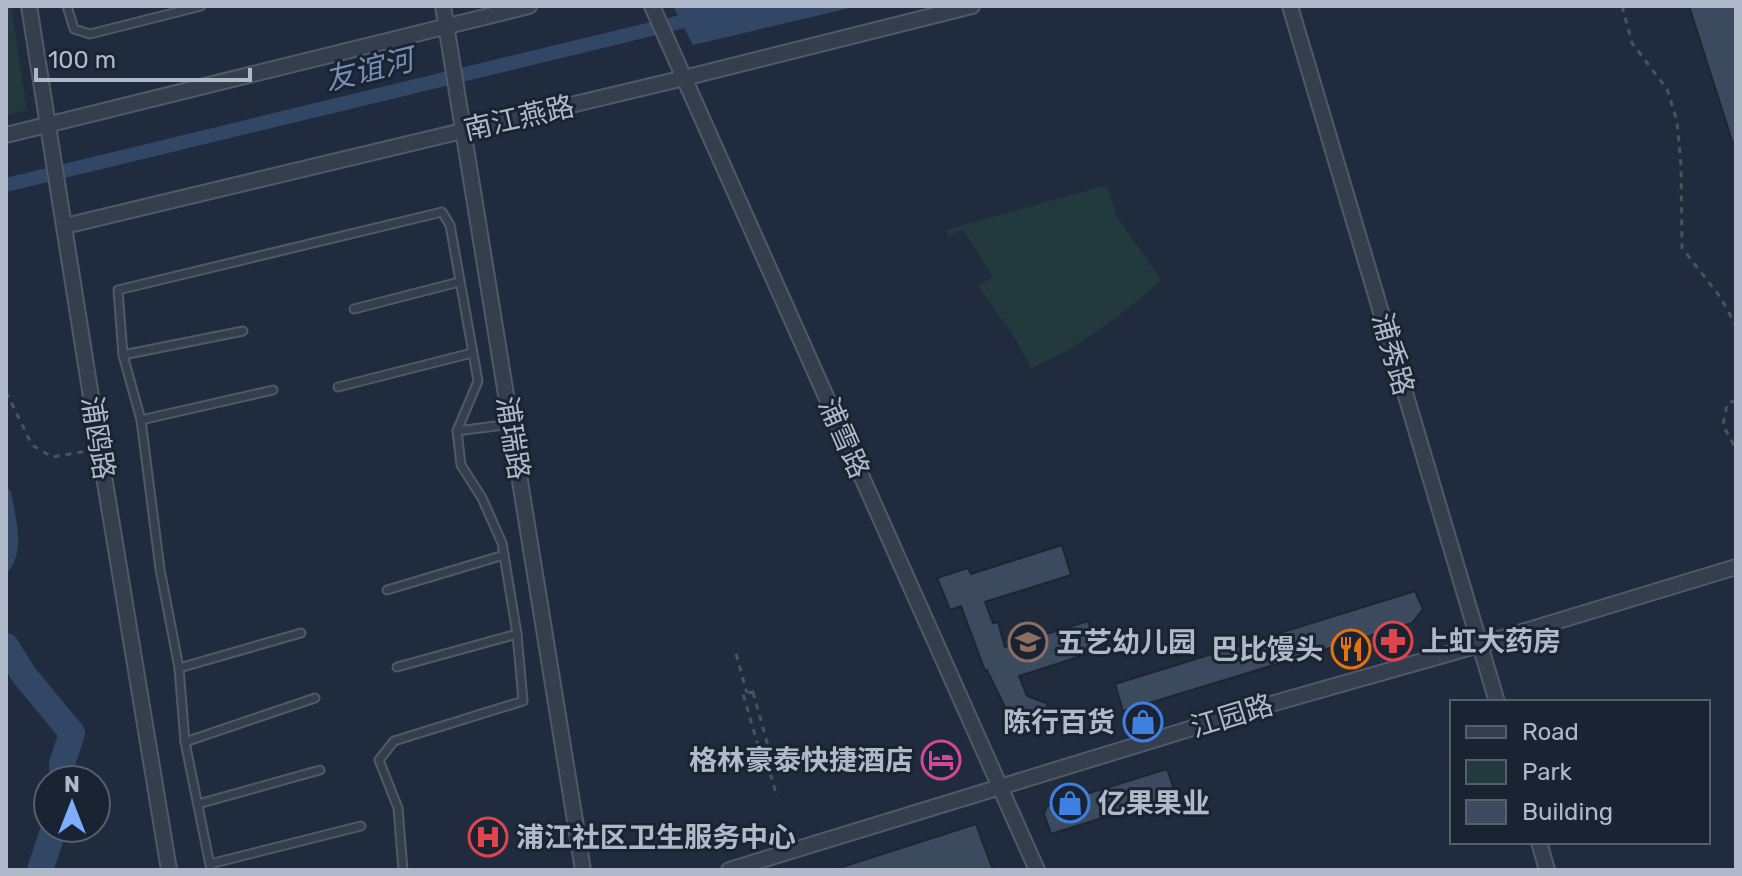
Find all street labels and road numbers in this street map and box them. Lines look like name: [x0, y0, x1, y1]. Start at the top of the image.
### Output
street label: 南江燕路: [461, 89, 577, 147]
street label: 浦秀路: [1366, 309, 1420, 399]
street label: 浦雪路: [812, 393, 876, 483]
street label: 浦鸥路: [75, 394, 121, 482]
street label: 浦瑞路: [490, 394, 536, 482]
street label: 江园路: [1187, 688, 1277, 744]

